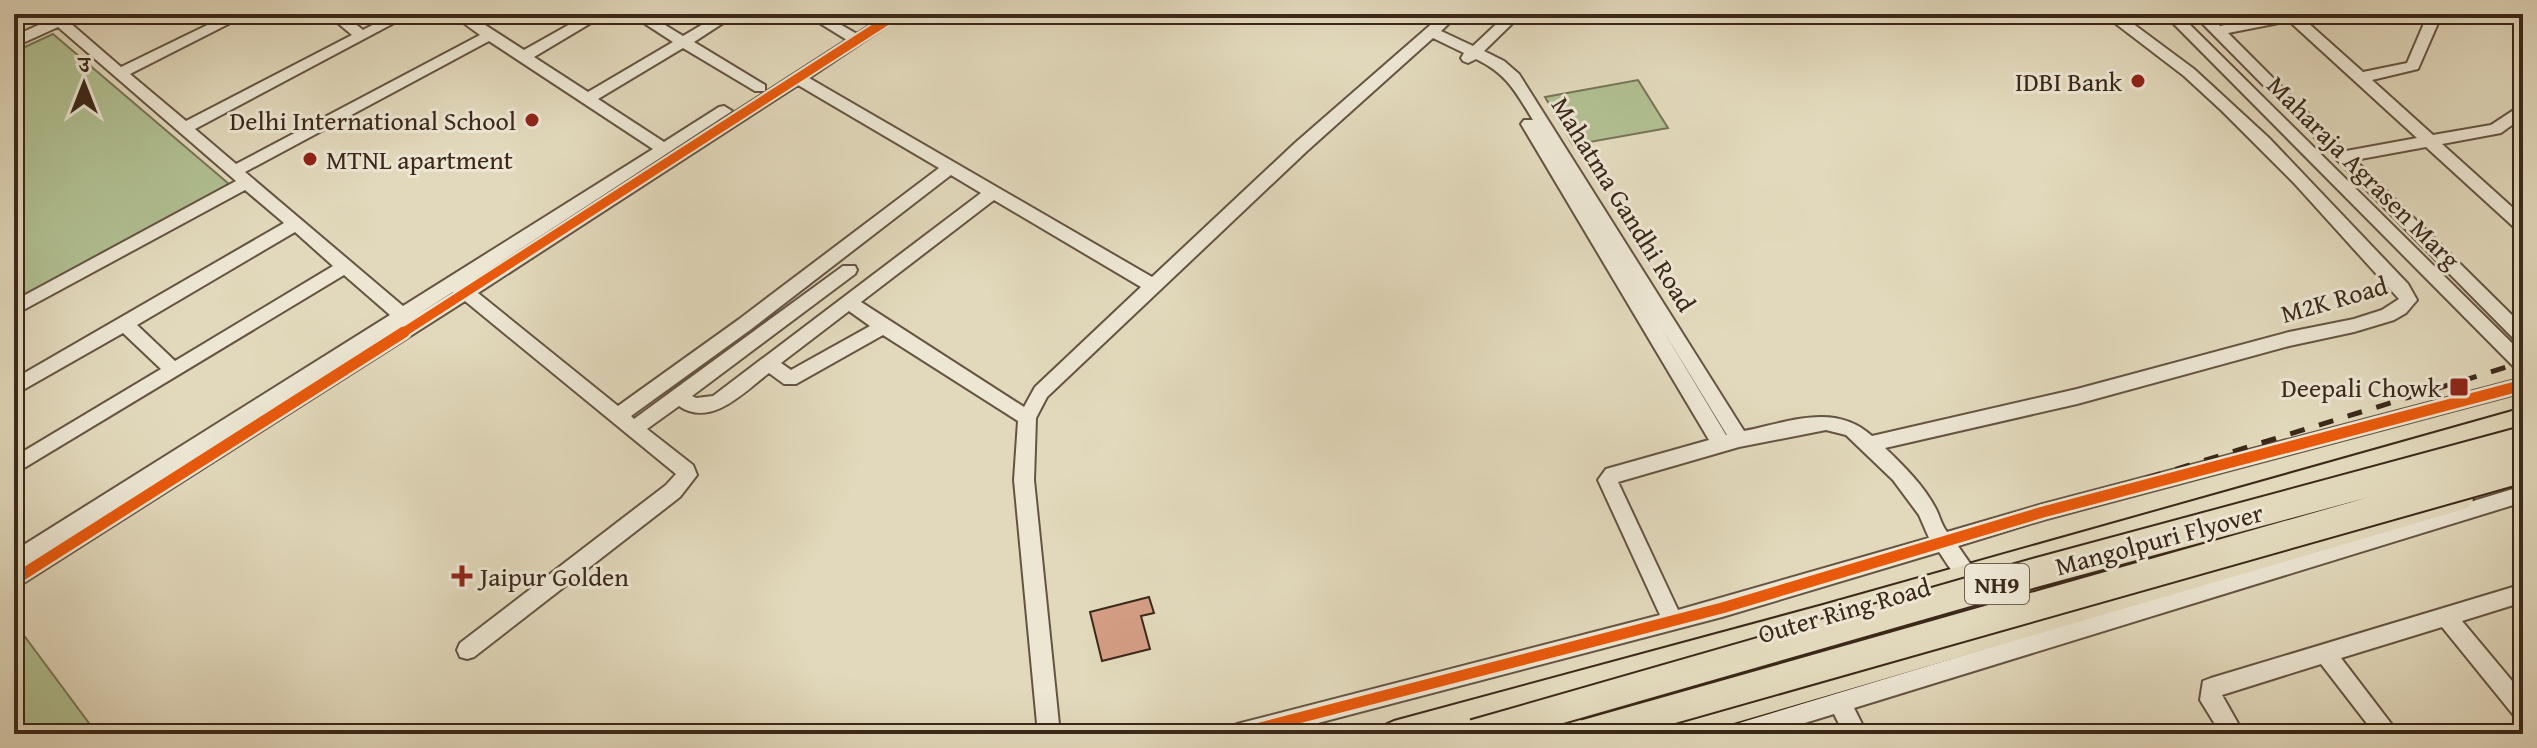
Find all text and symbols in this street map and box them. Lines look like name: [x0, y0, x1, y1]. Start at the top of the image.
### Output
north arrow: [44, 44, 124, 124]
text: उ: [76, 48, 91, 80]
place label: IDBI Bank: [2015, 62, 2123, 101]
street label: Maharaja Agrasen Marg: [2258, 66, 2470, 278]
marker: IDBI Bank: [2129, 72, 2147, 90]
street label: Mahatma Gandhi Road: [1542, 89, 1706, 319]
place label: Delhi International School: [230, 101, 516, 140]
marker: Delhi International School: [523, 111, 541, 129]
place label: MTNL apartment: [326, 140, 513, 179]
marker: MTNL apartment: [301, 150, 319, 168]
street label: M2K Road: [2276, 265, 2392, 333]
place label: Deepali Chowk: [2281, 368, 2442, 407]
marker: Deepali Chowk: [2448, 376, 2470, 398]
street label: Mangolpuri Flyover: [2051, 492, 2268, 586]
place label: Jaipur Golden: [477, 557, 629, 596]
road number: NH9: [1965, 564, 2029, 604]
marker: Jaipur Golden: [451, 565, 473, 587]
street label: Outer Ring Road: [1753, 567, 1935, 653]

